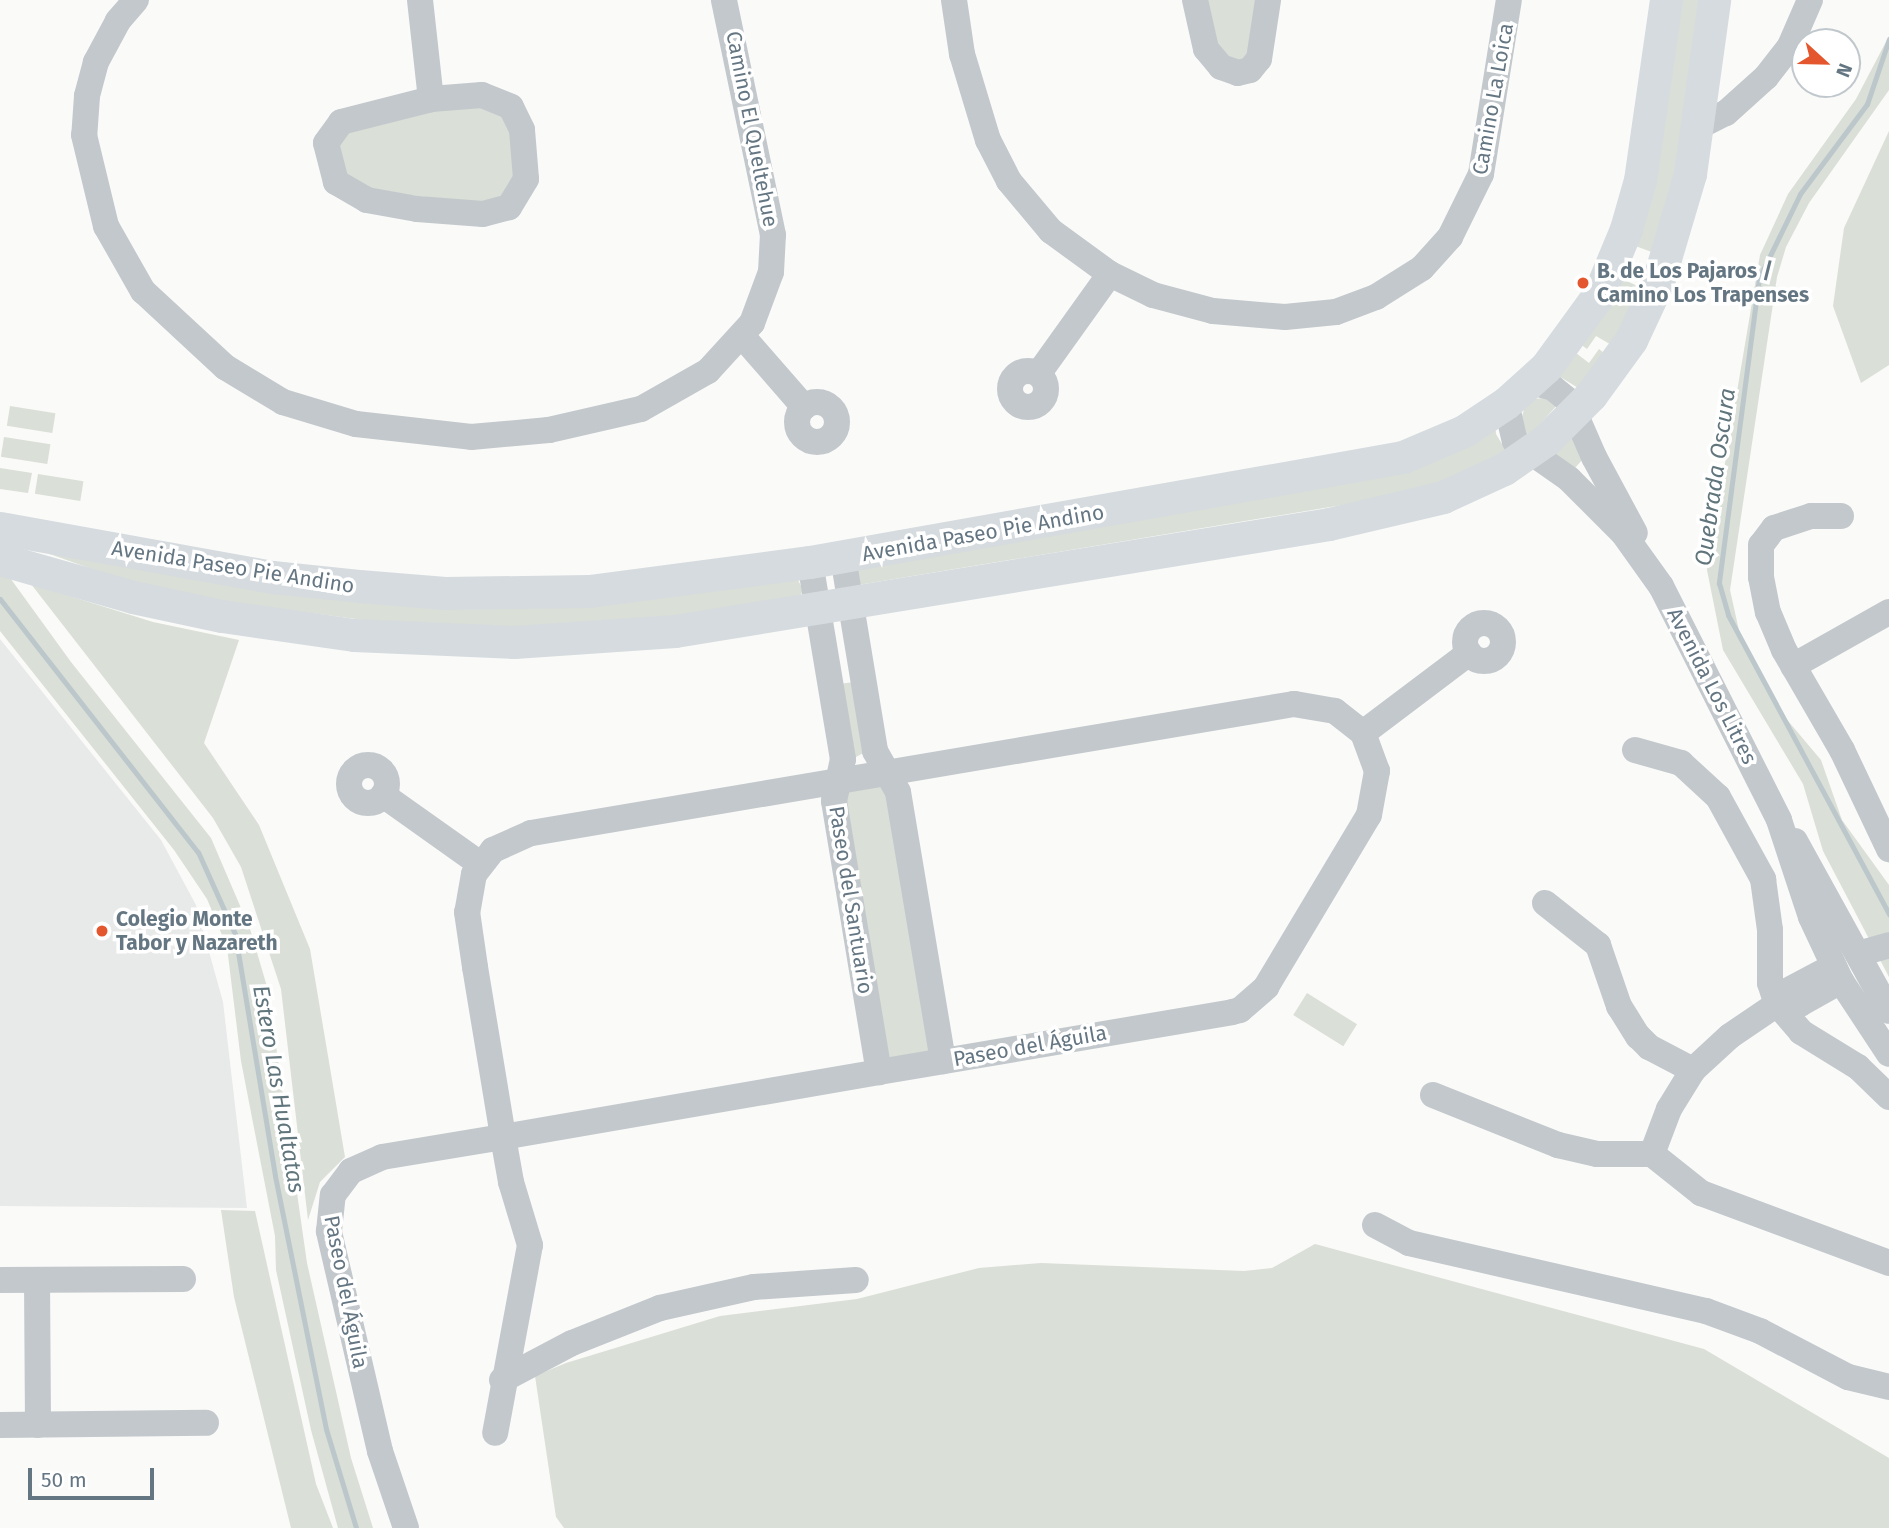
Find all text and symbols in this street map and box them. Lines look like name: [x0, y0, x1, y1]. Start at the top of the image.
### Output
street label: Camino La Loica: [1467, 21, 1519, 177]
north arrow: [1791, 28, 1861, 98]
street label: Camino El Queltehue: [721, 29, 783, 229]
text: N: [1831, 60, 1857, 80]
place label: B. de Los Pajaros / Camino Los Trapenses: [1597, 258, 1809, 308]
marker: B. de Los Pajaros / Camino Los Trapenses: [1575, 275, 1591, 291]
water label: Quebrada Oscura: [1689, 386, 1741, 568]
street label: Avenida Paseo Pie Andino: [860, 499, 1106, 567]
street label: Avenida Paseo Pie Andino: [110, 535, 356, 599]
street label: Avenida Los Litres: [1662, 604, 1762, 768]
street label: Paseo del Santuario: [824, 804, 878, 996]
place label: Colegio Monte Tabor y Nazareth: [116, 906, 278, 956]
marker: Colegio Monte Tabor y Nazareth: [94, 923, 110, 939]
water label: Estero Las Hualtatas: [247, 983, 311, 1195]
street label: Paseo del Águila: [951, 1020, 1109, 1072]
street label: Paseo del Águila: [319, 1213, 373, 1371]
scale bar: [32, 1454, 158, 1498]
text: 50 m: [41, 1467, 87, 1493]

